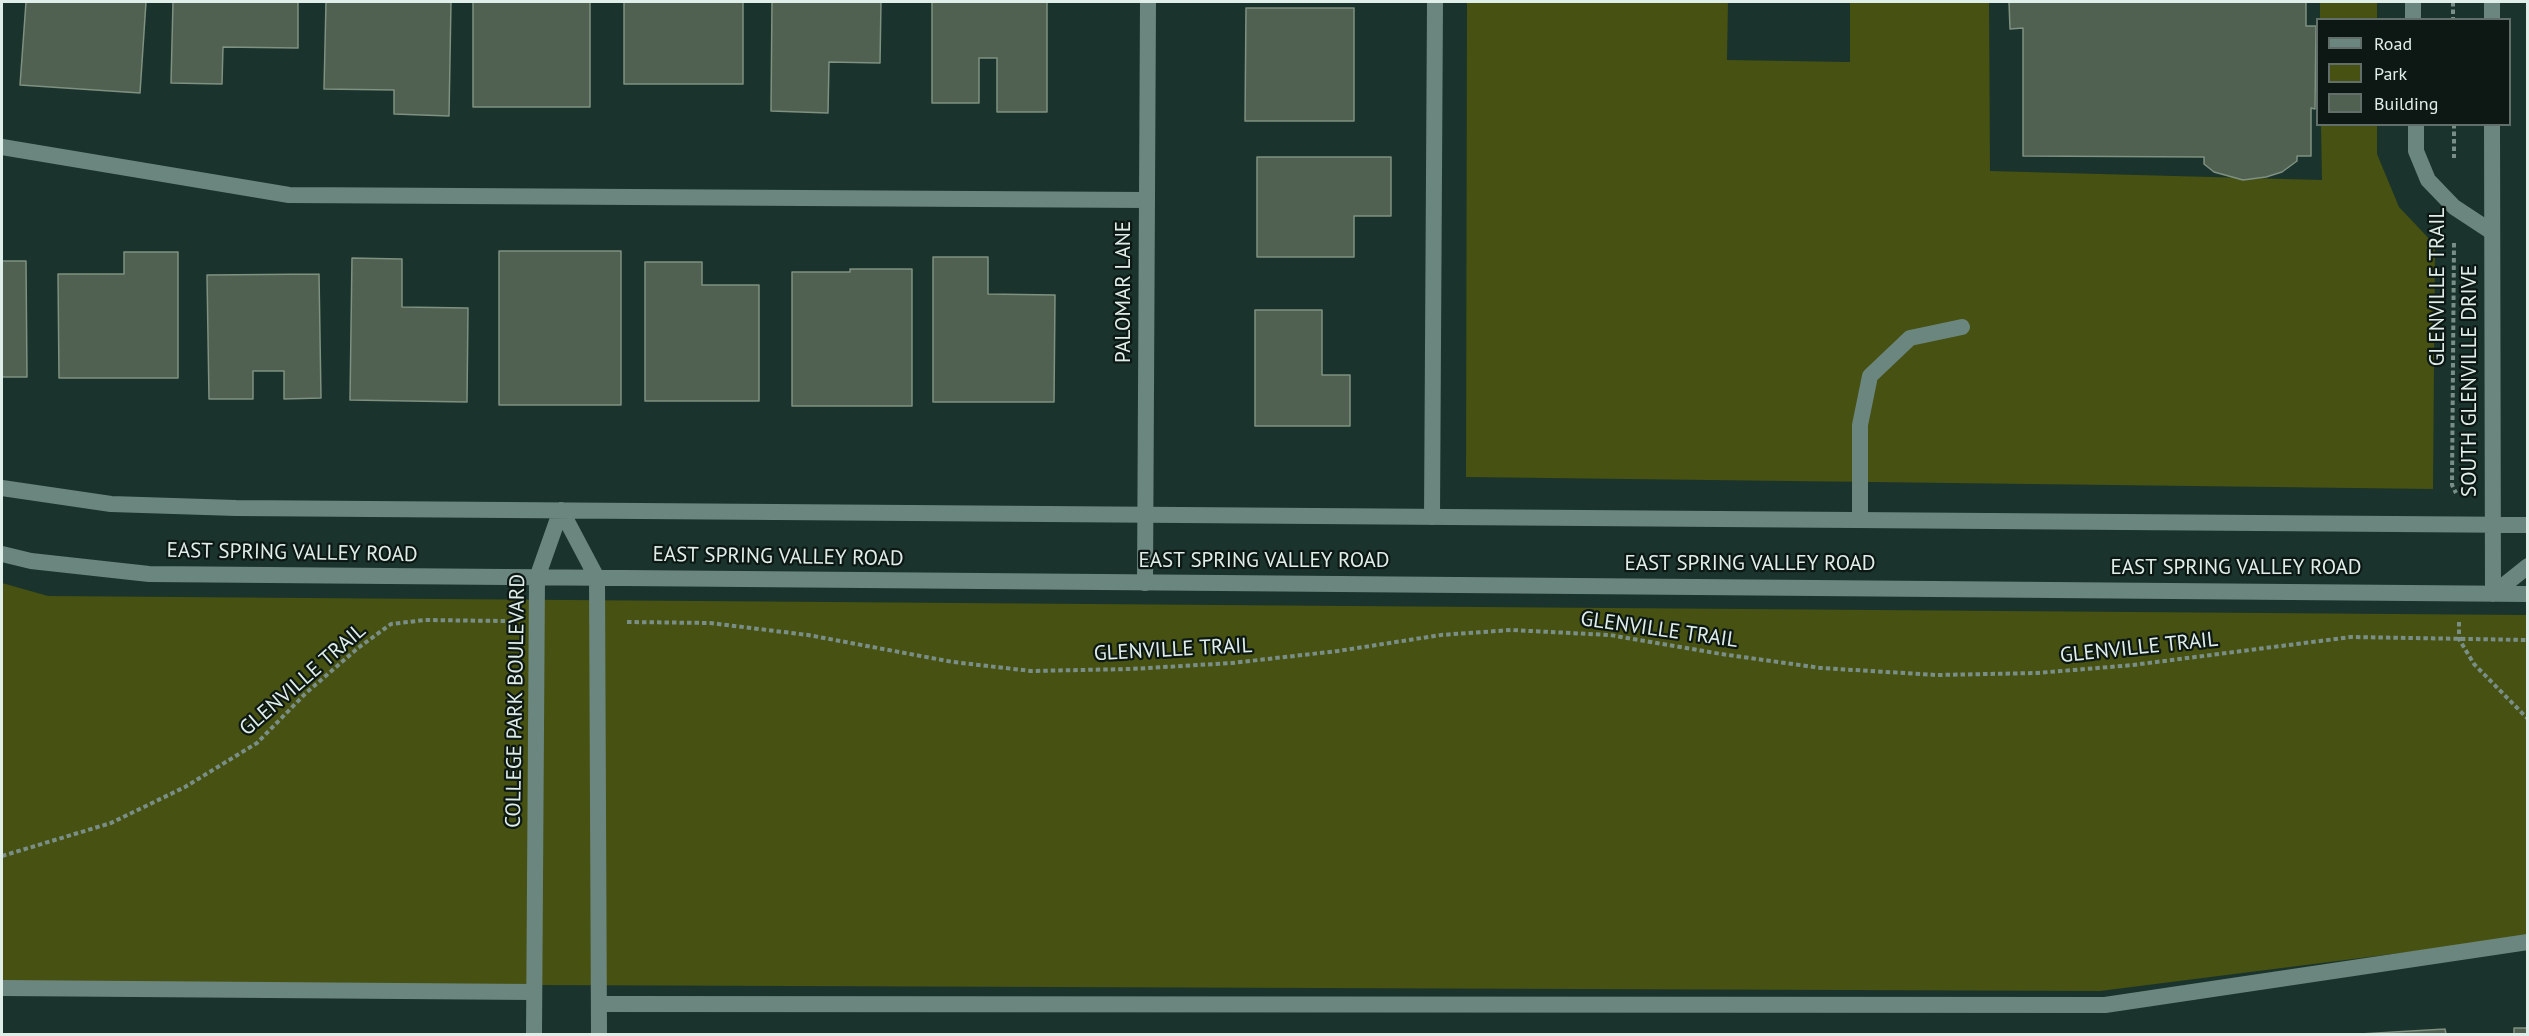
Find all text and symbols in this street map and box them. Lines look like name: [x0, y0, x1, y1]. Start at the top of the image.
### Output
legend: [2316, 18, 2511, 126]
text: Road: [2374, 32, 2412, 55]
text: Park: [2374, 62, 2407, 85]
text: Building: [2374, 92, 2438, 115]
street label: GLENVILLE TRAIL: [2425, 208, 2451, 366]
street label: PALOMAR LANE: [1111, 221, 1137, 363]
street label: SOUTH GLENVILLE DRIVE: [2457, 265, 2483, 497]
street label: EAST SPRING VALLEY ROAD: [166, 538, 418, 568]
street label: EAST SPRING VALLEY ROAD: [652, 542, 904, 572]
street label: EAST SPRING VALLEY ROAD: [1138, 548, 1390, 574]
street label: EAST SPRING VALLEY ROAD: [1624, 551, 1876, 577]
street label: EAST SPRING VALLEY ROAD: [2110, 555, 2362, 581]
street label: COLLEGE PARK BOULEVARD: [501, 574, 531, 828]
street label: GLENVILLE TRAIL: [1579, 606, 1739, 654]
street label: GLENVILLE TRAIL: [235, 618, 371, 742]
street label: GLENVILLE TRAIL: [2059, 627, 2219, 669]
street label: GLENVILLE TRAIL: [1093, 633, 1253, 667]

